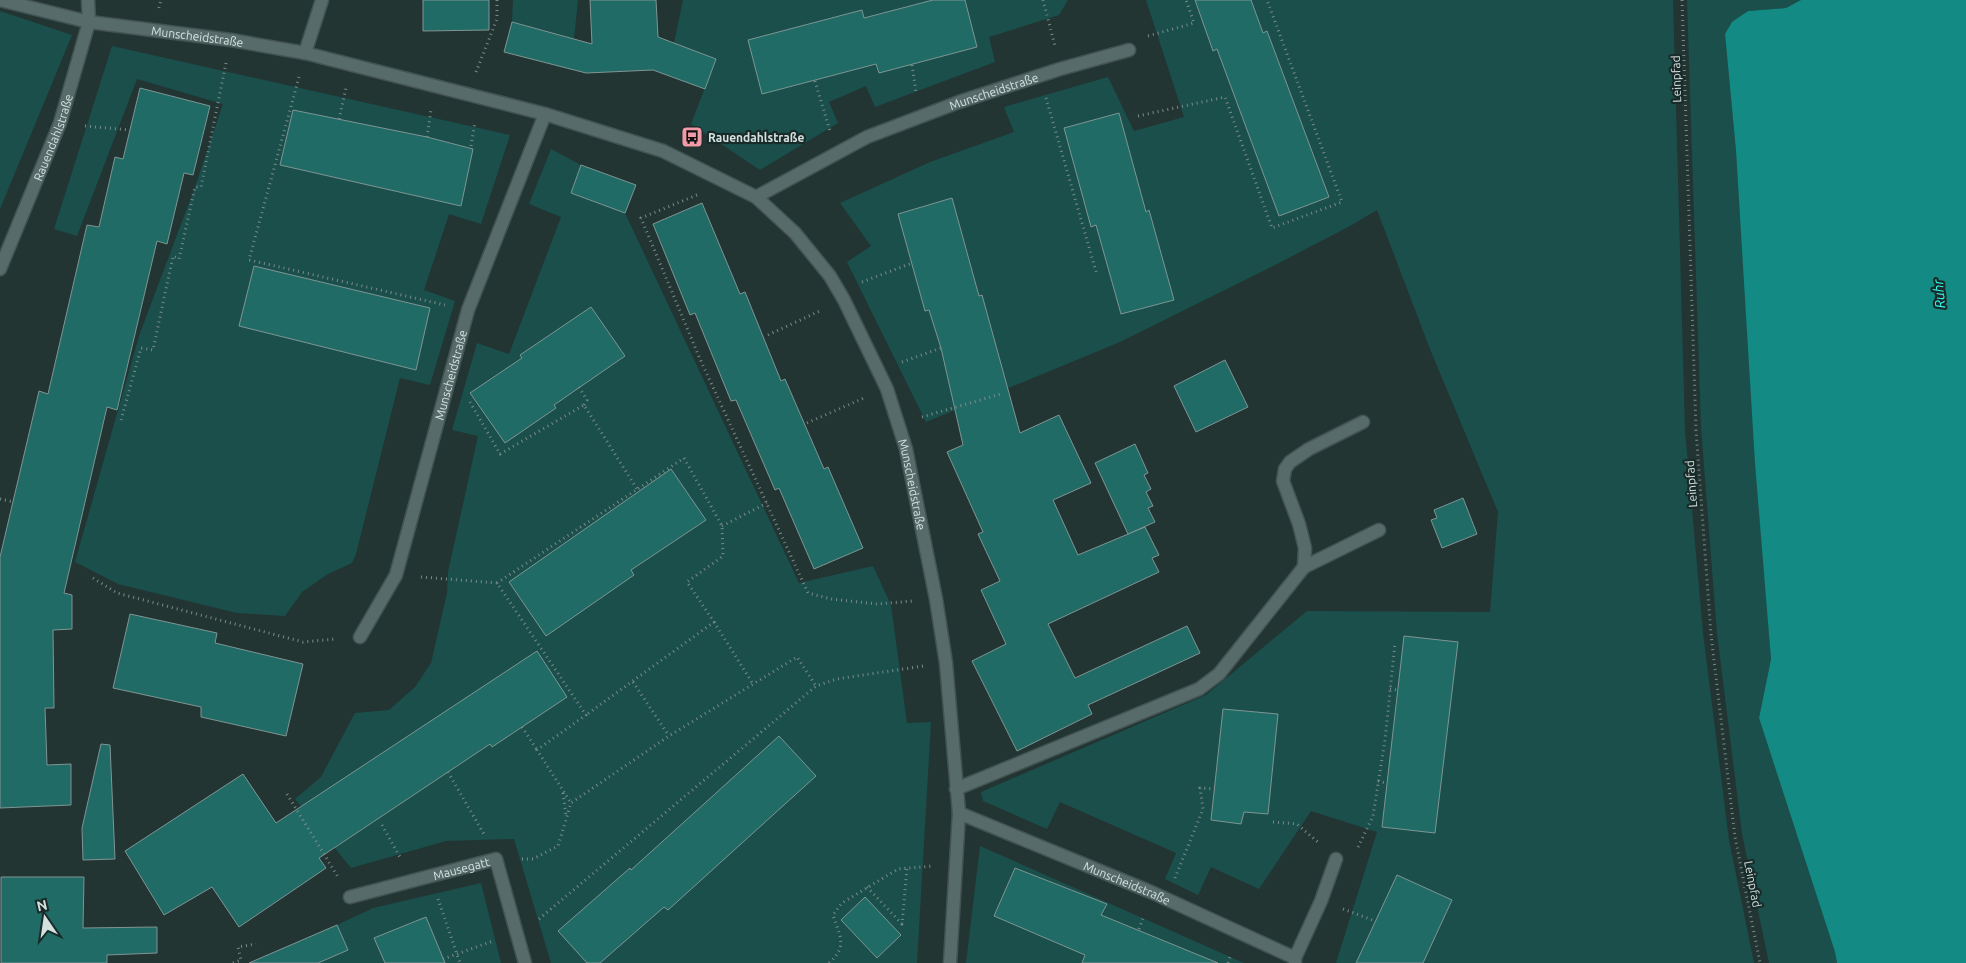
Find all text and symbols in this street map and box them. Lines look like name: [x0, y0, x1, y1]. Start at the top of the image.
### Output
street label: Munscheidstraße: [151, 23, 245, 49]
street label: Leinpfad: [1669, 55, 1683, 103]
street label: Munscheidstraße: [947, 70, 1040, 112]
street label: Rauendahlstraße: [31, 92, 75, 183]
bus stop icon: Rauendahlstraße: [680, 125, 704, 149]
place label: Rauendahlstraße: [708, 131, 804, 144]
water label: Ruhr: [1930, 278, 1948, 309]
street label: Munscheidstraße: [432, 328, 469, 421]
street label: Munscheidstraße: [897, 437, 929, 531]
street label: Leinpfad: [1683, 460, 1699, 508]
street label: Mausegatt: [432, 854, 491, 882]
street label: Munscheidstraße: [1082, 859, 1173, 907]
street label: Leinpfad: [1742, 860, 1764, 908]
north arrow: [20, 893, 70, 943]
text: N: [35, 896, 49, 914]

